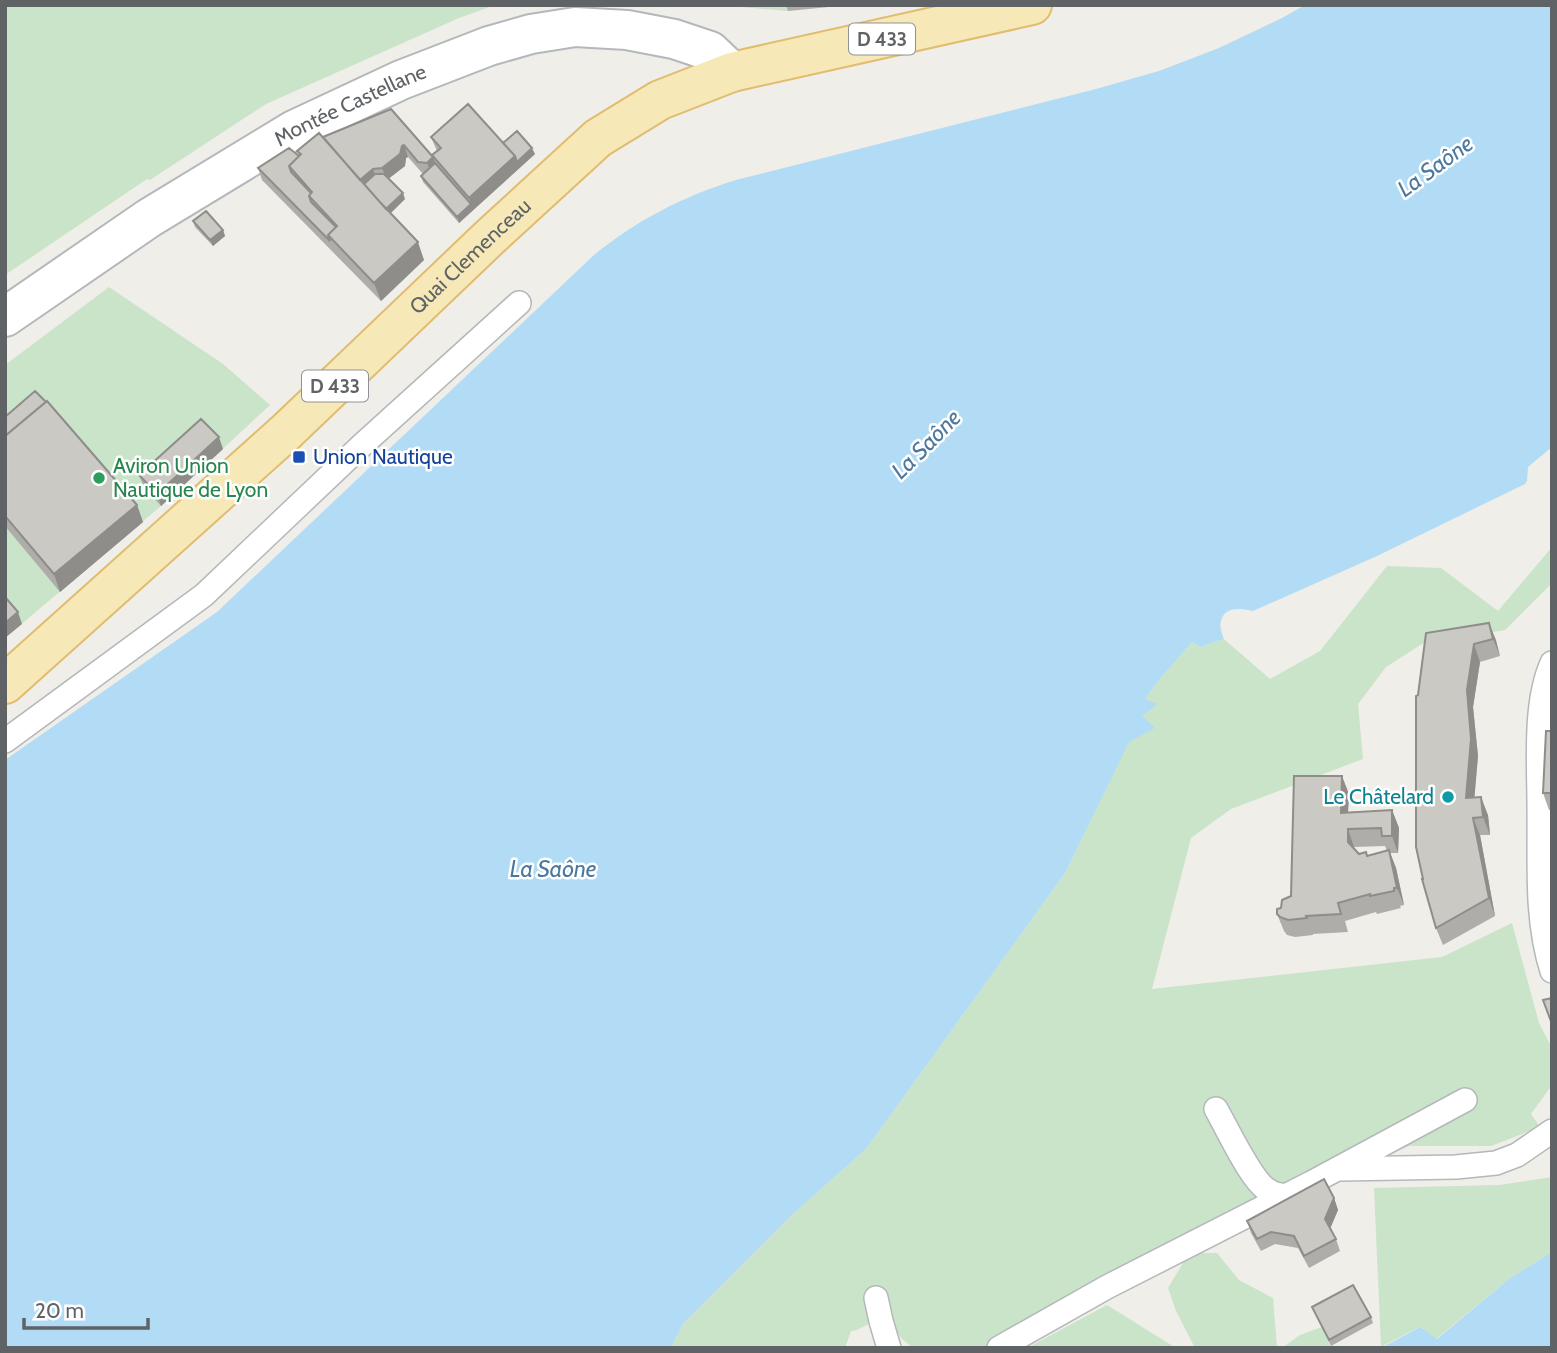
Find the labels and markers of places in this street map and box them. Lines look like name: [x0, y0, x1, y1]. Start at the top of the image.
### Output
place label: Union Nautique: [313, 444, 453, 469]
marker: Union Nautique: [291, 449, 307, 465]
place label: Aviron Union Nautique de Lyon: [113, 453, 268, 502]
marker: Aviron Union Nautique de Lyon: [91, 470, 107, 486]
place label: Le Châtelard: [1323, 784, 1434, 809]
marker: Le Châtelard: [1440, 789, 1456, 805]

